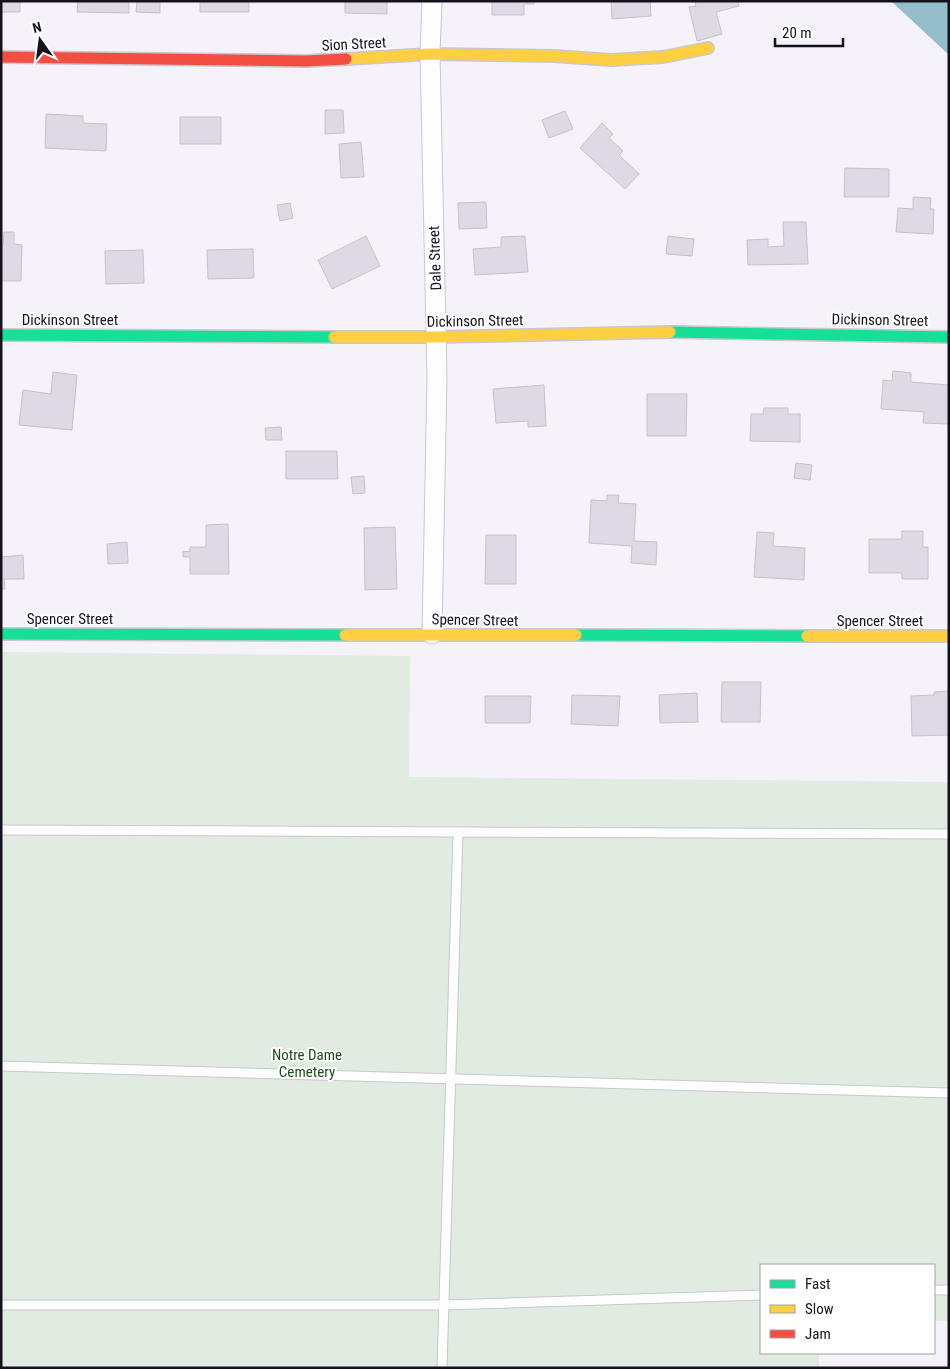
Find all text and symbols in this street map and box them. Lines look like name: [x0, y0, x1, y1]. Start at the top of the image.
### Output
north arrow: [15, 15, 65, 65]
scale bar: [775, 15, 842, 47]
text: N: [31, 19, 43, 36]
text: 20 m: [782, 24, 812, 42]
street label: Sion Street: [321, 33, 387, 55]
street label: Dale Street: [425, 225, 445, 291]
street label: Dickinson Street: [832, 310, 928, 330]
street label: Dickinson Street: [22, 311, 118, 329]
street label: Dickinson Street: [427, 311, 523, 331]
street label: Spencer Street: [27, 610, 113, 628]
street label: Spencer Street: [432, 610, 518, 630]
street label: Spencer Street: [837, 612, 923, 630]
park label: Notre Dame Cemetery: [272, 1046, 342, 1081]
legend: [760, 1264, 935, 1354]
text: Fast: [805, 1275, 830, 1293]
text: Slow: [805, 1300, 834, 1318]
text: Jam: [805, 1325, 831, 1343]

